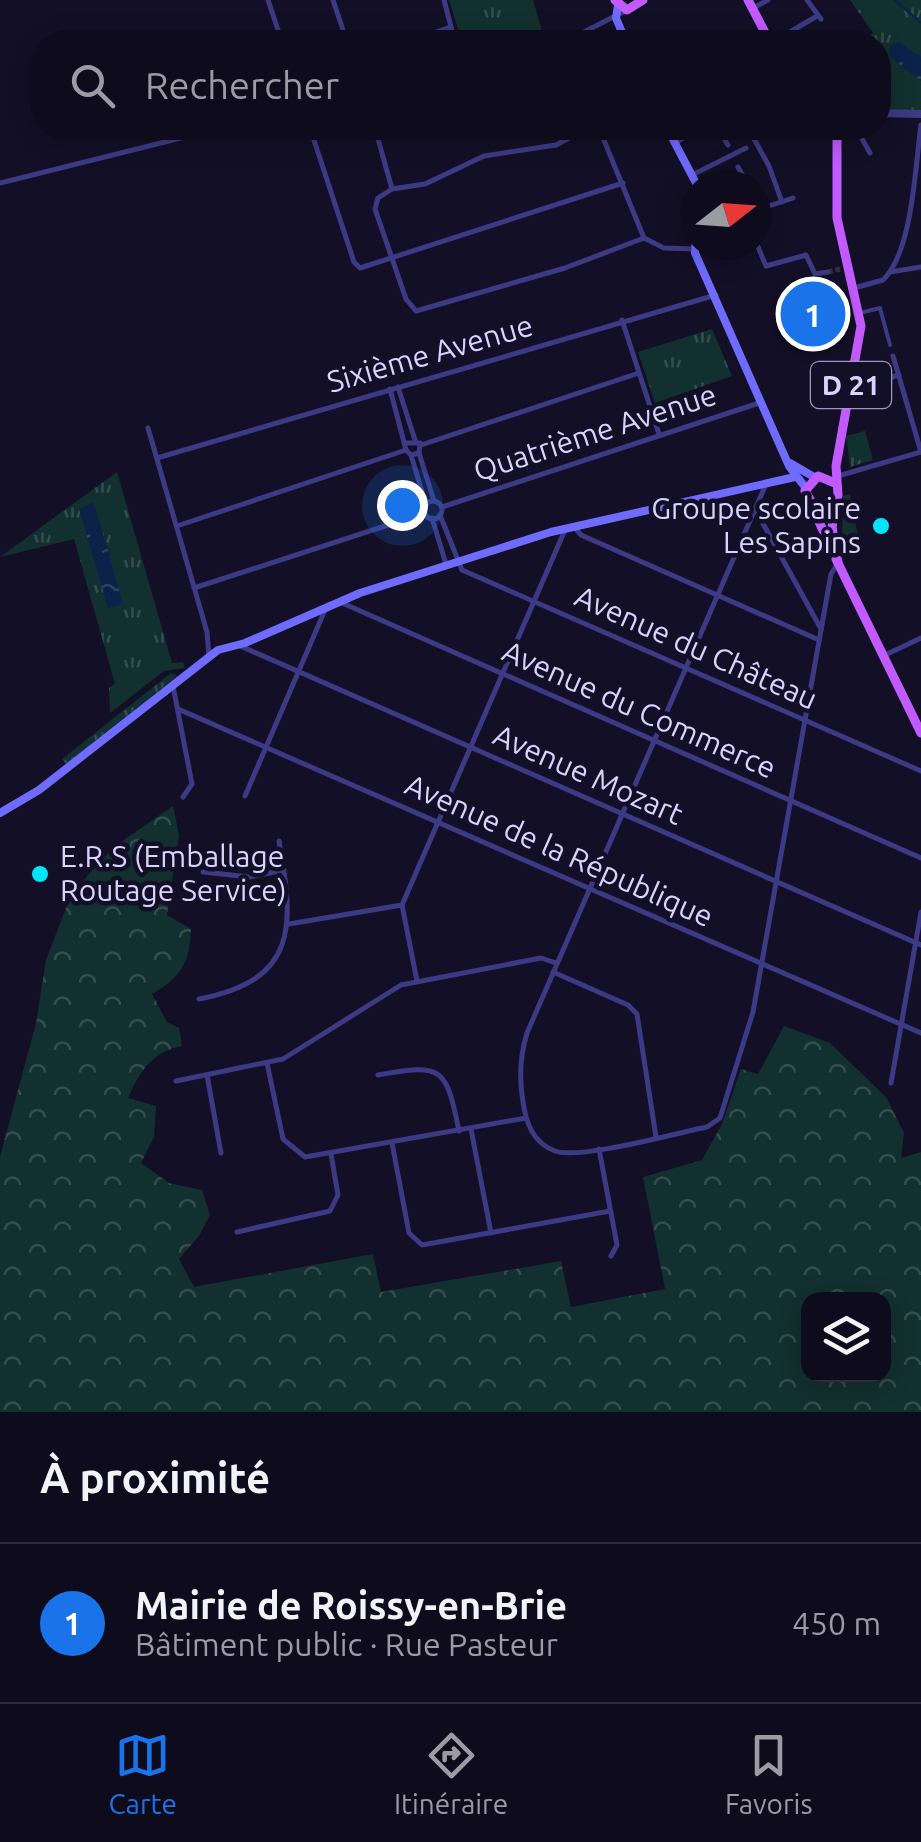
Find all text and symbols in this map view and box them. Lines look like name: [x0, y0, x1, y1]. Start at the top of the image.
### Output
search box: [30, 30, 891, 140]
icon: search: [65, 58, 120, 113]
text: Rechercher: [145, 64, 339, 106]
north arrow: [681, 170, 771, 260]
pin: 1: [780, 276, 846, 352]
street label: Sixième Avenue: [323, 307, 536, 399]
road number: D 21: [811, 362, 891, 408]
street label: Quatrième Avenue: [469, 377, 720, 487]
your location: [377, 480, 428, 531]
place label: Groupe scolaire Les Sapins: [651, 491, 861, 559]
marker: Groupe scolaire Les Sapins: [870, 515, 892, 537]
street label: Avenue du Château: [570, 578, 823, 716]
street label: Avenue du Commerce: [498, 633, 781, 785]
street label: Avenue Mozart: [488, 717, 689, 831]
street label: Avenue de la République: [400, 767, 718, 933]
place label: E.R.S (Emballage Routage Service): [60, 839, 287, 907]
marker: E.R.S (Emballage Routage Service): [29, 863, 51, 885]
map controls: [801, 1292, 891, 1382]
button: layers: [801, 1292, 891, 1382]
text: À proximité: [40, 1454, 270, 1501]
text: Mairie de Roissy-en-Brie: [135, 1584, 567, 1626]
text: 1: [63, 1605, 82, 1641]
text: 450 m: [792, 1605, 881, 1641]
text: Bâtiment public · Rue Pasteur: [135, 1626, 558, 1662]
tab: Carte: [108, 1728, 177, 1819]
tab: Itinéraire: [394, 1728, 508, 1819]
tab: Favoris: [725, 1728, 813, 1819]

